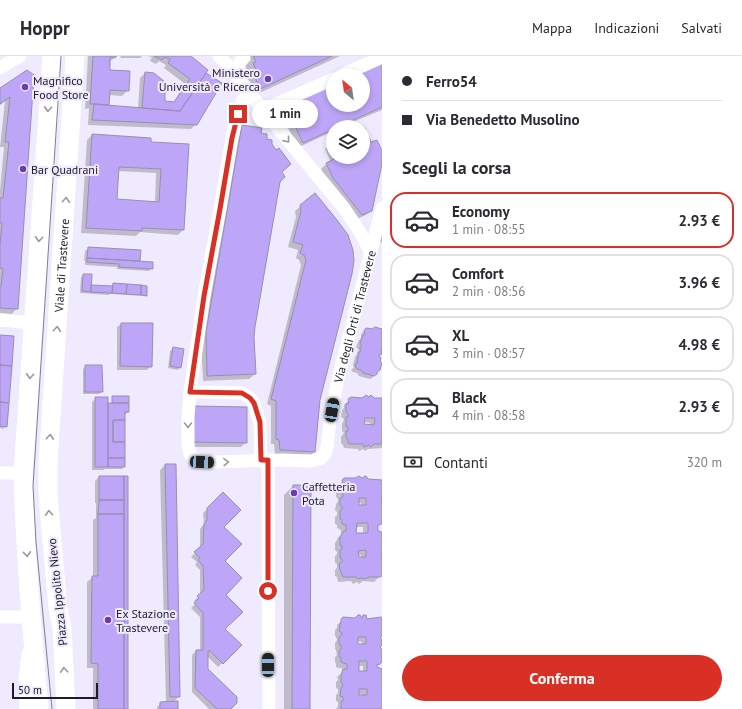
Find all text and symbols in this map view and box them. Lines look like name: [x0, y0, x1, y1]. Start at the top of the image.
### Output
text: Hoppr: [20, 16, 70, 40]
text: Mappa: [532, 19, 572, 37]
text: Indicazioni: [594, 19, 659, 37]
text: Salvati: [681, 19, 722, 37]
place label: Ministero Università e Ricerca: [159, 65, 260, 94]
north arrow: [326, 68, 370, 112]
map controls: [326, 68, 370, 164]
text: Ferro54: [426, 72, 477, 91]
place label: Magnifico Food Store: [33, 73, 89, 102]
marker: Ministero Università e Ricerca: [263, 74, 273, 84]
marker: Magnifico Food Store: [20, 82, 30, 92]
callout: 1 min: [252, 100, 318, 128]
route end: [229, 105, 247, 123]
text: 1 min: [269, 105, 301, 122]
one-way arrow: [44, 106, 53, 112]
text: Via Benedetto Musolino: [426, 110, 580, 129]
button: layers: [326, 120, 370, 164]
one-way arrow: [283, 135, 290, 142]
text: Scegli la corsa: [402, 156, 511, 179]
place label: Bar Quadrani: [31, 162, 98, 177]
marker: Bar Quadrani: [18, 164, 28, 174]
one-way arrow: [61, 197, 70, 203]
icon: car: [404, 202, 440, 238]
text: Economy: [452, 202, 510, 221]
text: 2.93 €: [678, 211, 720, 230]
street label: Viale di Trastevere: [50, 218, 72, 314]
text: 1 min · 08:55: [452, 221, 525, 238]
one-way arrow: [35, 236, 44, 242]
street label: Via degli Orti di Trastevere: [330, 249, 378, 385]
icon: car: [404, 264, 440, 300]
text: Comfort: [452, 264, 504, 283]
text: 3.96 €: [678, 273, 720, 292]
text: 2 min · 08:56: [452, 283, 525, 300]
one-way arrow: [53, 326, 62, 332]
icon: car: [404, 326, 440, 362]
text: XL: [452, 326, 469, 345]
text: 4.98 €: [678, 335, 720, 354]
text: 3 min · 08:57: [452, 345, 525, 362]
one-way arrow: [26, 373, 35, 379]
icon: car: [404, 388, 440, 424]
text: Black: [452, 388, 487, 407]
car: [324, 397, 340, 423]
text: 2.93 €: [678, 397, 720, 416]
text: 4 min · 08:58: [452, 407, 525, 424]
one-way arrow: [184, 422, 192, 428]
one-way arrow: [45, 434, 54, 440]
icon: cash: [402, 451, 424, 473]
text: Contanti: [434, 453, 488, 472]
text: 320 m: [687, 454, 722, 471]
car: [190, 455, 214, 469]
one-way arrow: [223, 457, 229, 466]
place label: Caffetteria Pota: [302, 479, 356, 508]
marker: Caffetteria Pota: [289, 488, 299, 498]
one-way arrow: [45, 510, 54, 516]
street label: Piazza Ippolito Nievo: [44, 537, 70, 647]
one-way arrow: [22, 551, 31, 557]
route start: [259, 582, 277, 600]
place label: Ex Stazione Trastevere: [116, 606, 176, 635]
marker: Ex Stazione Trastevere: [103, 615, 113, 625]
car: [262, 653, 274, 677]
button: Conferma: [402, 655, 722, 701]
one-way arrow: [60, 667, 69, 673]
scale bar: [12, 681, 98, 700]
text: 50 m: [18, 683, 42, 697]

